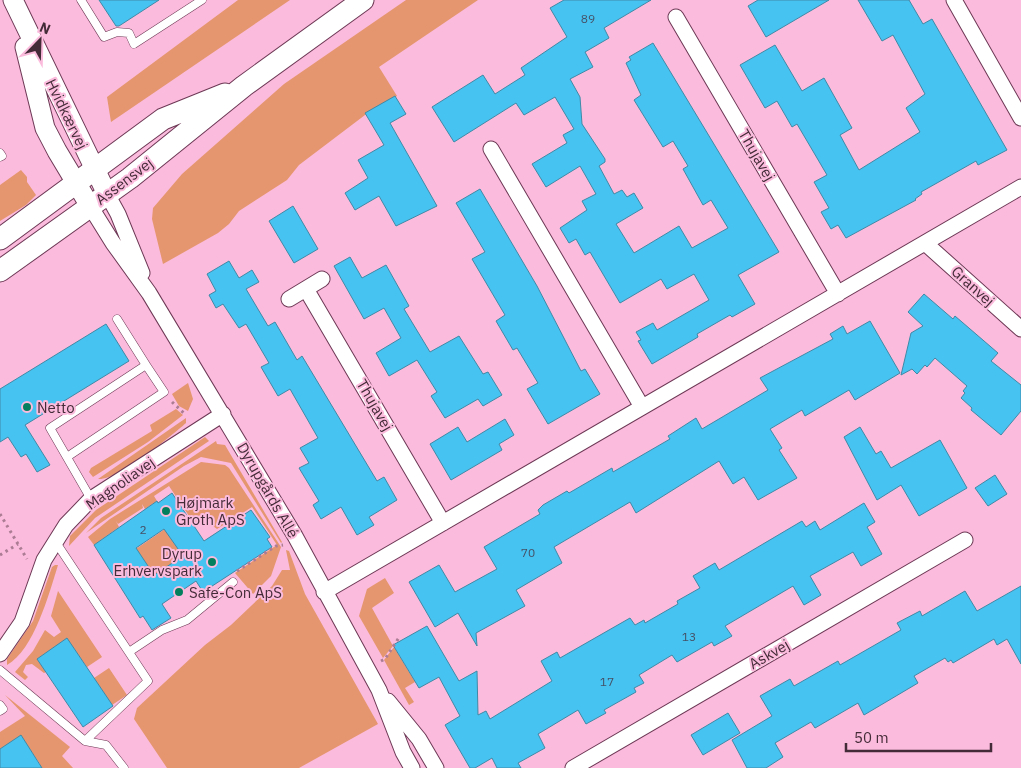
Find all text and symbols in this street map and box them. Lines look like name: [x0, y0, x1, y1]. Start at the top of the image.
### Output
house number: 89: [581, 11, 595, 26]
north arrow: [15, 15, 65, 65]
text: N: [37, 18, 53, 38]
street label: Hvidkærvej: [42, 76, 92, 152]
street label: Thujavej: [735, 126, 779, 184]
street label: Assensvej: [91, 153, 157, 209]
street label: Granvej: [947, 262, 999, 310]
street label: Thujavej: [353, 376, 397, 434]
place label: Netto: [37, 398, 75, 417]
marker: Netto: [21, 401, 33, 413]
street label: Dyrupgårds Allé: [233, 439, 303, 541]
street label: Magnoliavej: [82, 452, 158, 514]
place label: Højmark Groth ApS: [176, 493, 245, 529]
marker: Højmark Groth ApS: [160, 505, 172, 517]
house number: 2: [139, 522, 147, 537]
place label: Dyrup Erhvervspark: [113, 544, 202, 580]
house number: 70: [521, 545, 535, 560]
marker: Dyrup Erhvervspark: [206, 556, 218, 568]
place label: Safe-Con ApS: [189, 583, 282, 602]
marker: Safe-Con ApS: [173, 586, 185, 598]
house number: 13: [682, 629, 696, 644]
street label: Askvej: [745, 635, 793, 673]
house number: 17: [600, 674, 614, 689]
scale bar: [846, 720, 991, 752]
text: 50 m: [854, 728, 889, 747]

